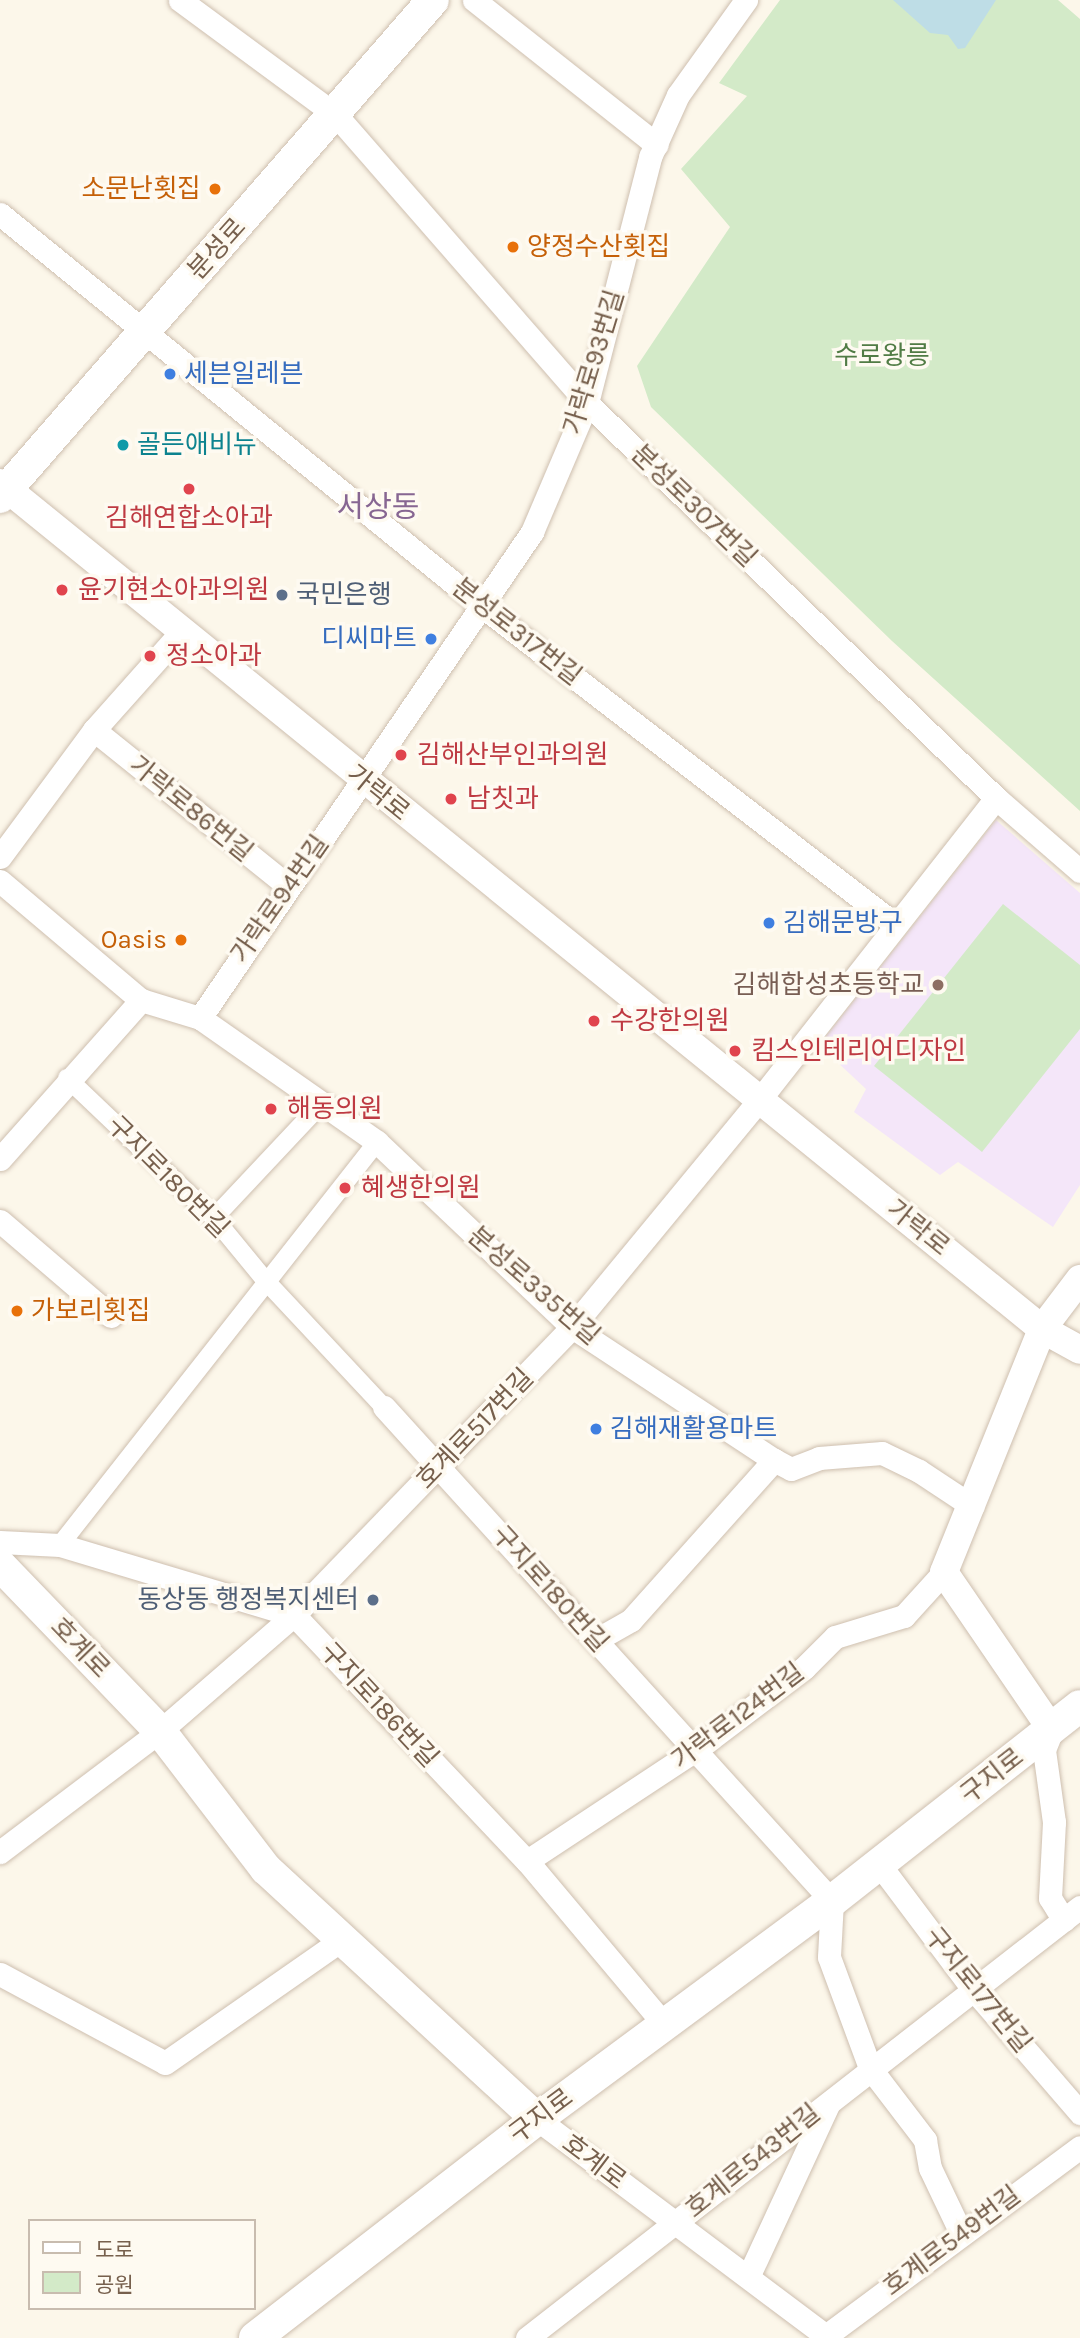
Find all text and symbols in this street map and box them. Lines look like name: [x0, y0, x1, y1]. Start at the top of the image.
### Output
place label: 소문난횟집: [81, 173, 201, 205]
marker: 소문난횟집: [207, 181, 223, 197]
street label: 분성로: [181, 212, 253, 286]
place label: 양정수산횟집: [527, 231, 671, 263]
marker: 양정수산횟집: [505, 239, 521, 255]
street label: 가락로93번길: [557, 286, 631, 438]
park label: 수로왕릉: [834, 340, 930, 372]
place label: 세븐일레븐: [184, 358, 304, 390]
marker: 세븐일레븐: [162, 366, 178, 382]
place label: 골든애비뉴: [137, 429, 257, 461]
marker: 골든애비뉴: [115, 437, 131, 453]
street label: 분성로307번길: [625, 438, 763, 574]
marker: 김해연합소아과: [179, 479, 199, 499]
district label: 서상동: [337, 489, 419, 525]
place label: 김해연합소아과: [105, 502, 273, 534]
street label: 분성로317번길: [446, 572, 588, 692]
place label: 윤기현소아과의원: [78, 574, 269, 606]
place label: 국민은행: [296, 579, 392, 611]
marker: 윤기현소아과의원: [52, 580, 72, 600]
marker: 국민은행: [274, 587, 290, 603]
place label: 디씨마트: [321, 623, 417, 655]
marker: 디씨마트: [423, 631, 439, 647]
place label: 정소아과: [166, 640, 262, 672]
marker: 정소아과: [140, 646, 160, 666]
place label: 김해산부인과의원: [417, 739, 608, 771]
marker: 김해산부인과의원: [391, 745, 411, 765]
street label: 가락로86번길: [123, 750, 259, 868]
street label: 가락로: [340, 758, 416, 828]
place label: 남칫과: [467, 783, 539, 815]
marker: 남칫과: [441, 789, 461, 809]
street label: 가락로94번길: [224, 829, 336, 969]
place label: 김해문방구: [783, 907, 903, 939]
marker: 김해문방구: [761, 915, 777, 931]
place label: Oasis: [101, 924, 167, 956]
marker: Oasis: [173, 932, 189, 948]
place label: 김해합성초등학교: [733, 969, 924, 1001]
marker: 김해합성초등학교: [930, 977, 946, 993]
place label: 수강한의원: [610, 1005, 730, 1037]
marker: 수강한의원: [584, 1011, 604, 1031]
place label: 킴스인테리어디자인: [751, 1035, 966, 1067]
marker: 킴스인테리어디자인: [725, 1041, 745, 1061]
place label: 해동의원: [287, 1093, 383, 1125]
marker: 해동의원: [261, 1099, 281, 1119]
street label: 구지로180번길: [101, 1110, 235, 1244]
place label: 혜생한의원: [361, 1172, 481, 1204]
marker: 혜생한의원: [335, 1178, 355, 1198]
street label: 가락로: [880, 1193, 956, 1263]
street label: 분성로335번길: [462, 1220, 606, 1352]
place label: 가보리횟집: [31, 1295, 151, 1327]
marker: 가보리횟집: [9, 1303, 25, 1319]
street label: 호계로517번길: [410, 1362, 540, 1496]
place label: 김해재활용마트: [610, 1413, 777, 1445]
marker: 김해재활용마트: [588, 1421, 604, 1437]
street label: 구지로180번길: [485, 1519, 615, 1659]
place label: 동상동 행정복지센터: [138, 1584, 359, 1616]
marker: 동상동 행정복지센터: [365, 1592, 381, 1608]
street label: 호계로: [44, 1611, 116, 1685]
street label: 구지로186번길: [313, 1636, 445, 1774]
street label: 가락로124번길: [666, 1656, 810, 1776]
street label: 구지로: [954, 1742, 1030, 1810]
street label: 구지로177번길: [918, 1921, 1038, 2059]
street label: 구지로: [503, 2082, 579, 2150]
street label: 호계로543번길: [679, 2097, 827, 2225]
street label: 호계로: [556, 2128, 632, 2196]
street label: 호계로549번길: [877, 2179, 1027, 2303]
legend: [28, 2219, 256, 2310]
text: 도로: [95, 2238, 134, 2262]
text: 공원: [95, 2273, 134, 2297]

